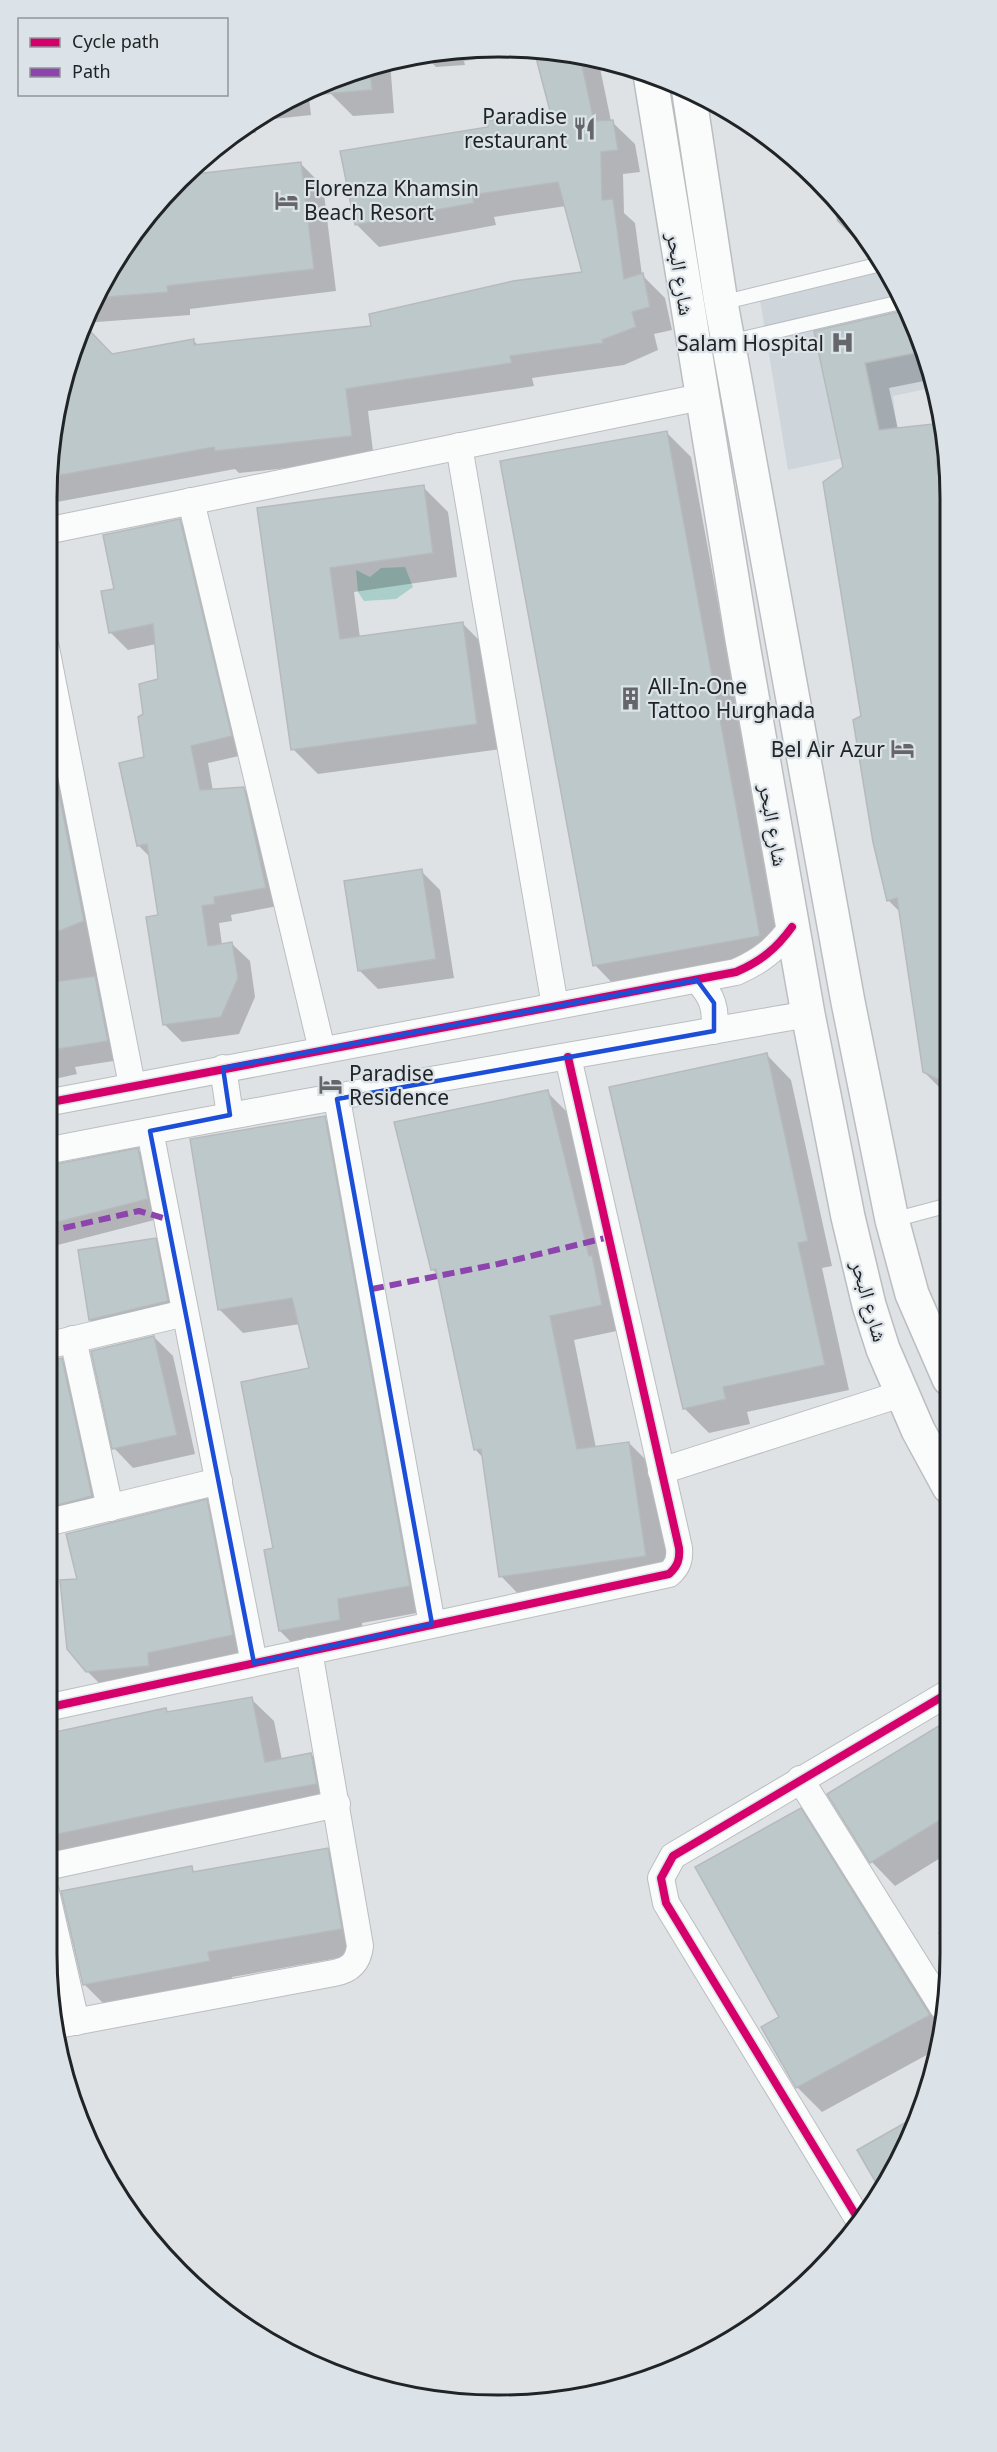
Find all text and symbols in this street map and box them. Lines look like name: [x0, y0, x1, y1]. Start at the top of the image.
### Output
legend: [18, 18, 228, 96]
text: Cycle path: [72, 29, 159, 53]
text: Path: [72, 59, 111, 83]
place label: Paradise restaurant: [464, 102, 567, 154]
restaurant icon: Paradise restaurant: [572, 115, 598, 141]
place label: Florenza Khamsin Beach Resort: [304, 174, 479, 226]
hotel icon: Florenza Khamsin Beach Resort: [273, 187, 299, 213]
street label: شارع البحر: [660, 230, 701, 317]
place label: Salam Hospital: [677, 329, 824, 357]
hospital icon: Salam Hospital: [829, 330, 855, 356]
place label: All-In-One Tattoo Hurghada: [648, 672, 815, 724]
building icon: All-In-One Tattoo Hurghada: [617, 685, 643, 711]
place label: Bel Air Azur: [771, 735, 885, 763]
hotel icon: Bel Air Azur: [890, 736, 916, 762]
street label: شارع البحر: [753, 780, 795, 869]
place label: Paradise Residence: [349, 1059, 449, 1111]
hotel icon: Paradise Residence: [318, 1072, 344, 1098]
street label: شارع البحر: [845, 1256, 895, 1345]

